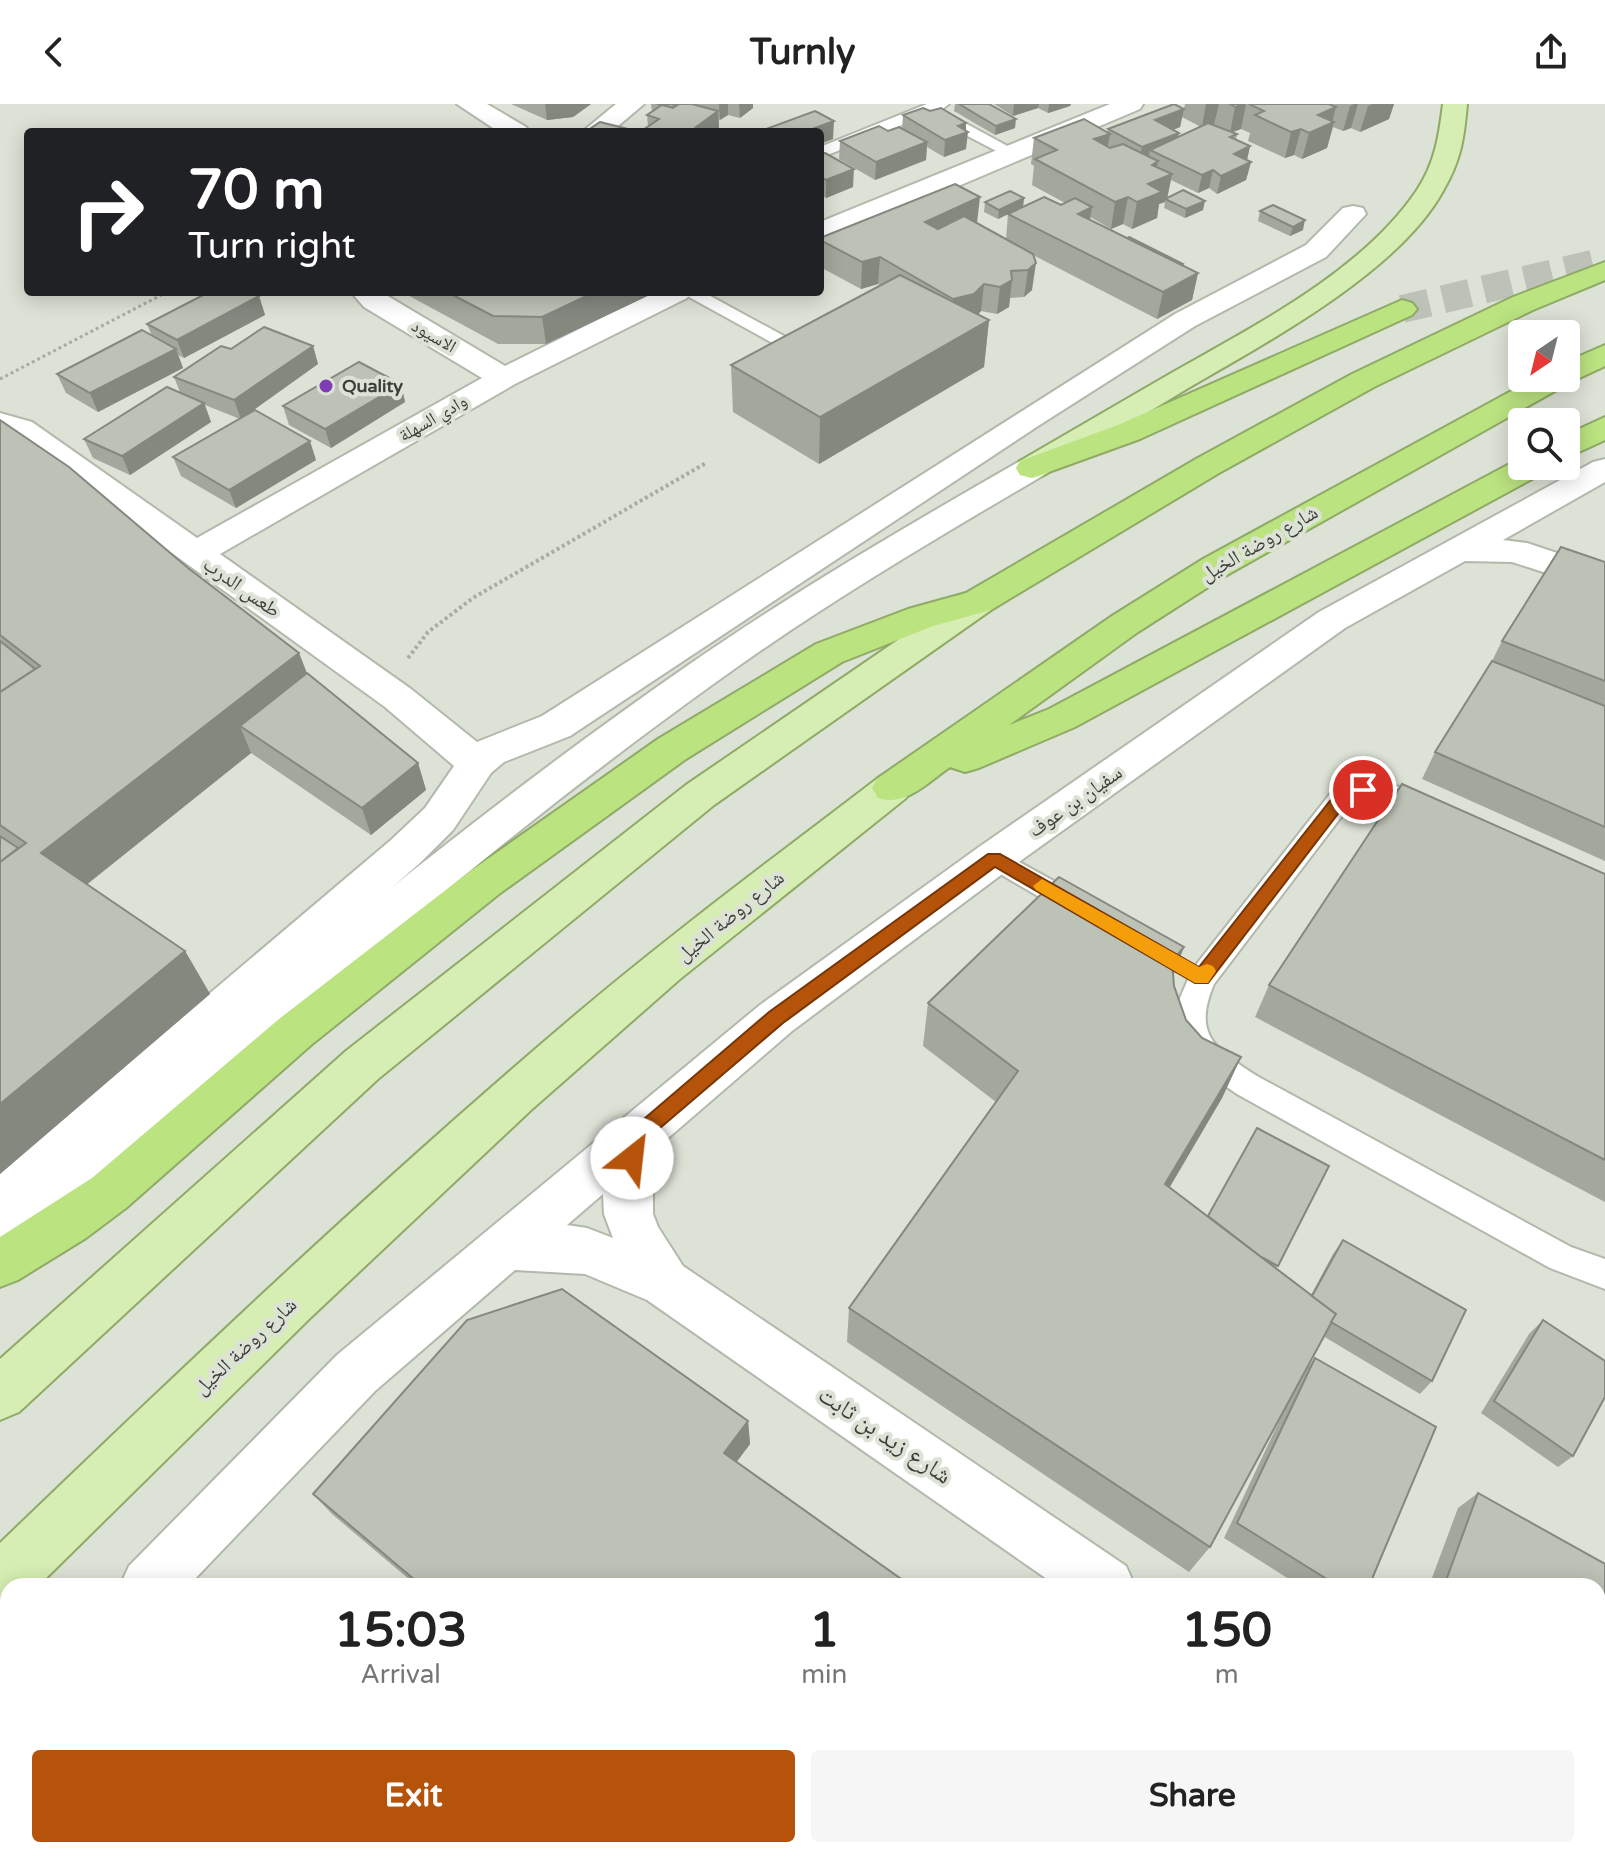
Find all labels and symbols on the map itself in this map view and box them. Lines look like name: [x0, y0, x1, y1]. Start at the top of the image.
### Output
street label: الاسيود: [408, 315, 460, 357]
north arrow: [1508, 320, 1580, 392]
place label: Quality: [342, 375, 403, 397]
marker: Quality: [317, 377, 335, 395]
street label: وادي السهلة: [395, 390, 473, 449]
street label: شارع روضة الخيل: [1197, 501, 1322, 587]
street label: طعس الدرب: [198, 553, 285, 623]
pin: [1329, 756, 1397, 824]
street label: سفيان بن عوف: [1024, 761, 1127, 843]
street label: شارع روضة الخيل: [672, 866, 789, 968]
position arrow: [590, 1116, 674, 1200]
street label: شارع روضة الخيل: [189, 1293, 302, 1400]
street label: شارع زيد بن ثابت: [813, 1380, 957, 1491]

